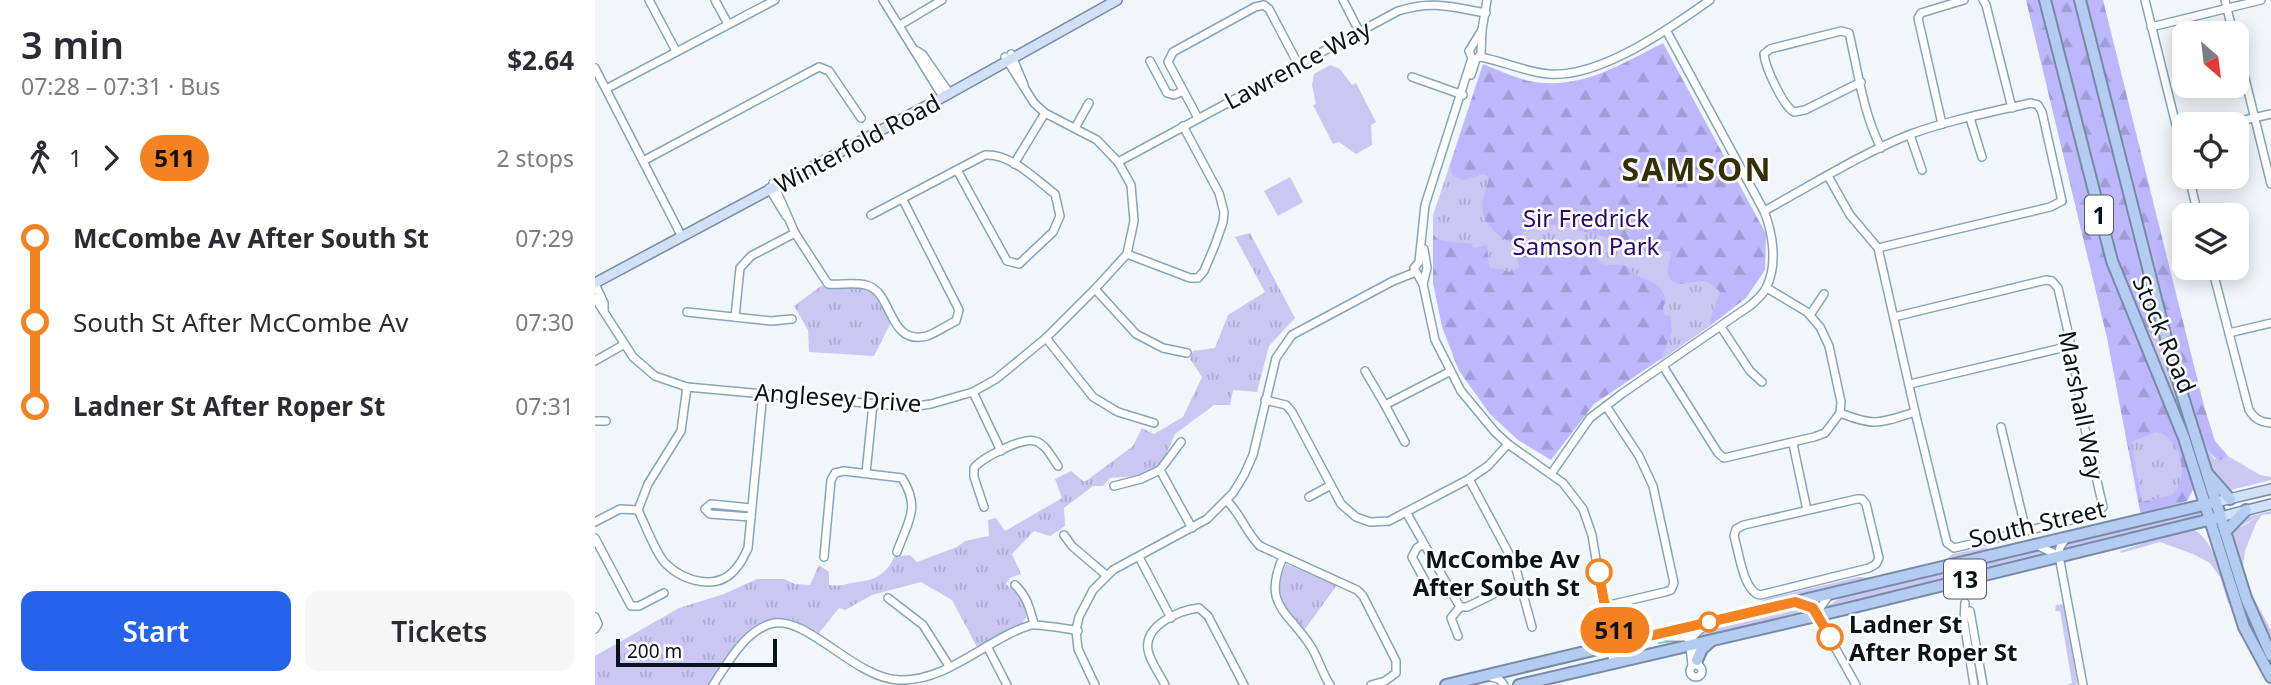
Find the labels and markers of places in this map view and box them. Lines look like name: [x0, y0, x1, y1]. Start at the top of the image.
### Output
place label: McCombe Av After South St: [1413, 542, 1580, 603]
marker: McCombe Av After South St: [1586, 559, 1612, 585]
place label: Ladner St After Roper St: [1849, 607, 2017, 668]
unlabelled marker: [1699, 612, 1719, 632]
marker: Ladner St After Roper St: [1817, 624, 1843, 650]

